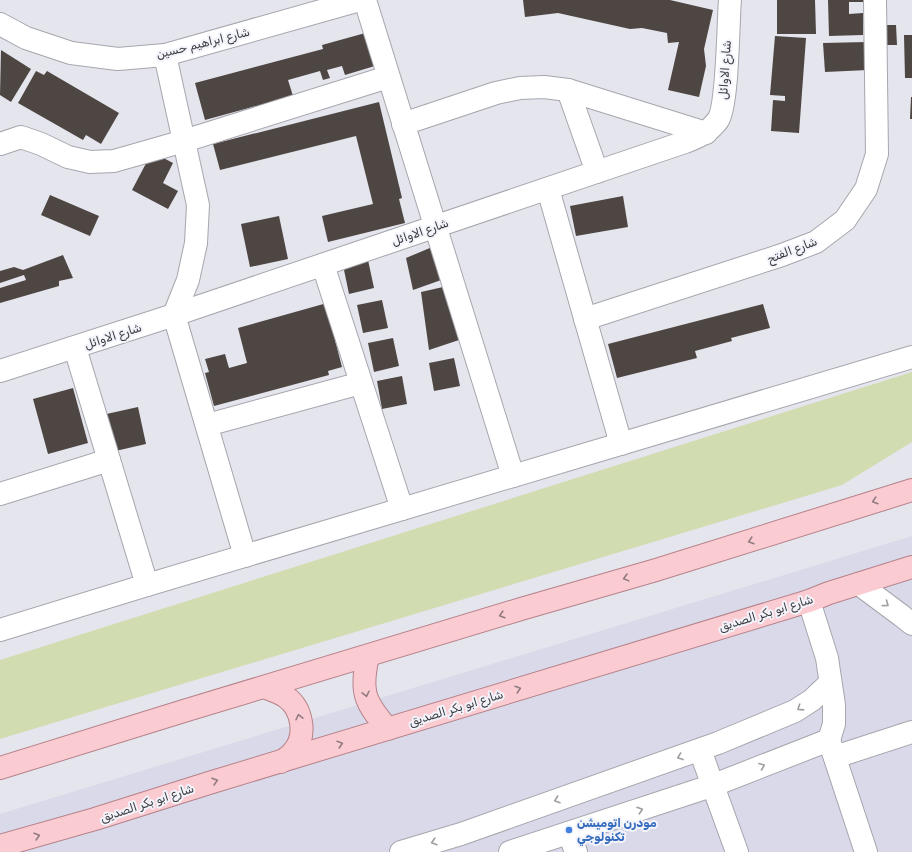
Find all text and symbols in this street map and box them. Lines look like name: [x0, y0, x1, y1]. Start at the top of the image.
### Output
street label: شارع ابراهيم حسين: [155, 25, 252, 63]
street label: شارع الاوائل: [716, 40, 736, 100]
street label: شارع الاوائل: [390, 216, 451, 250]
street label: شارع الفتح: [765, 234, 820, 268]
street label: شارع الاوائل: [83, 320, 144, 354]
one-way arrow: [871, 496, 878, 505]
one-way arrow: [747, 536, 754, 544]
one-way arrow: [623, 573, 630, 582]
street label: شارع ابو بكر الصديق: [717, 592, 815, 636]
one-way arrow: [881, 599, 888, 606]
one-way arrow: [498, 610, 505, 619]
one-way arrow: [514, 685, 521, 694]
street label: شارع ابو بكر الصديق: [407, 687, 505, 731]
one-way arrow: [362, 690, 370, 697]
one-way arrow: [797, 703, 804, 711]
one-way arrow: [295, 714, 304, 721]
one-way arrow: [336, 740, 343, 749]
one-way arrow: [677, 752, 684, 761]
one-way arrow: [759, 763, 766, 771]
one-way arrow: [212, 777, 219, 786]
street label: شارع ابو بكر الصديق: [98, 781, 196, 827]
one-way arrow: [554, 796, 561, 804]
one-way arrow: [636, 806, 643, 814]
place label: مودرن اتوميشن تكنولوجي: [577, 816, 657, 846]
marker: مودرن اتوميشن تكنولوجي: [564, 825, 574, 835]
one-way arrow: [34, 832, 41, 840]
one-way arrow: [431, 837, 438, 846]

